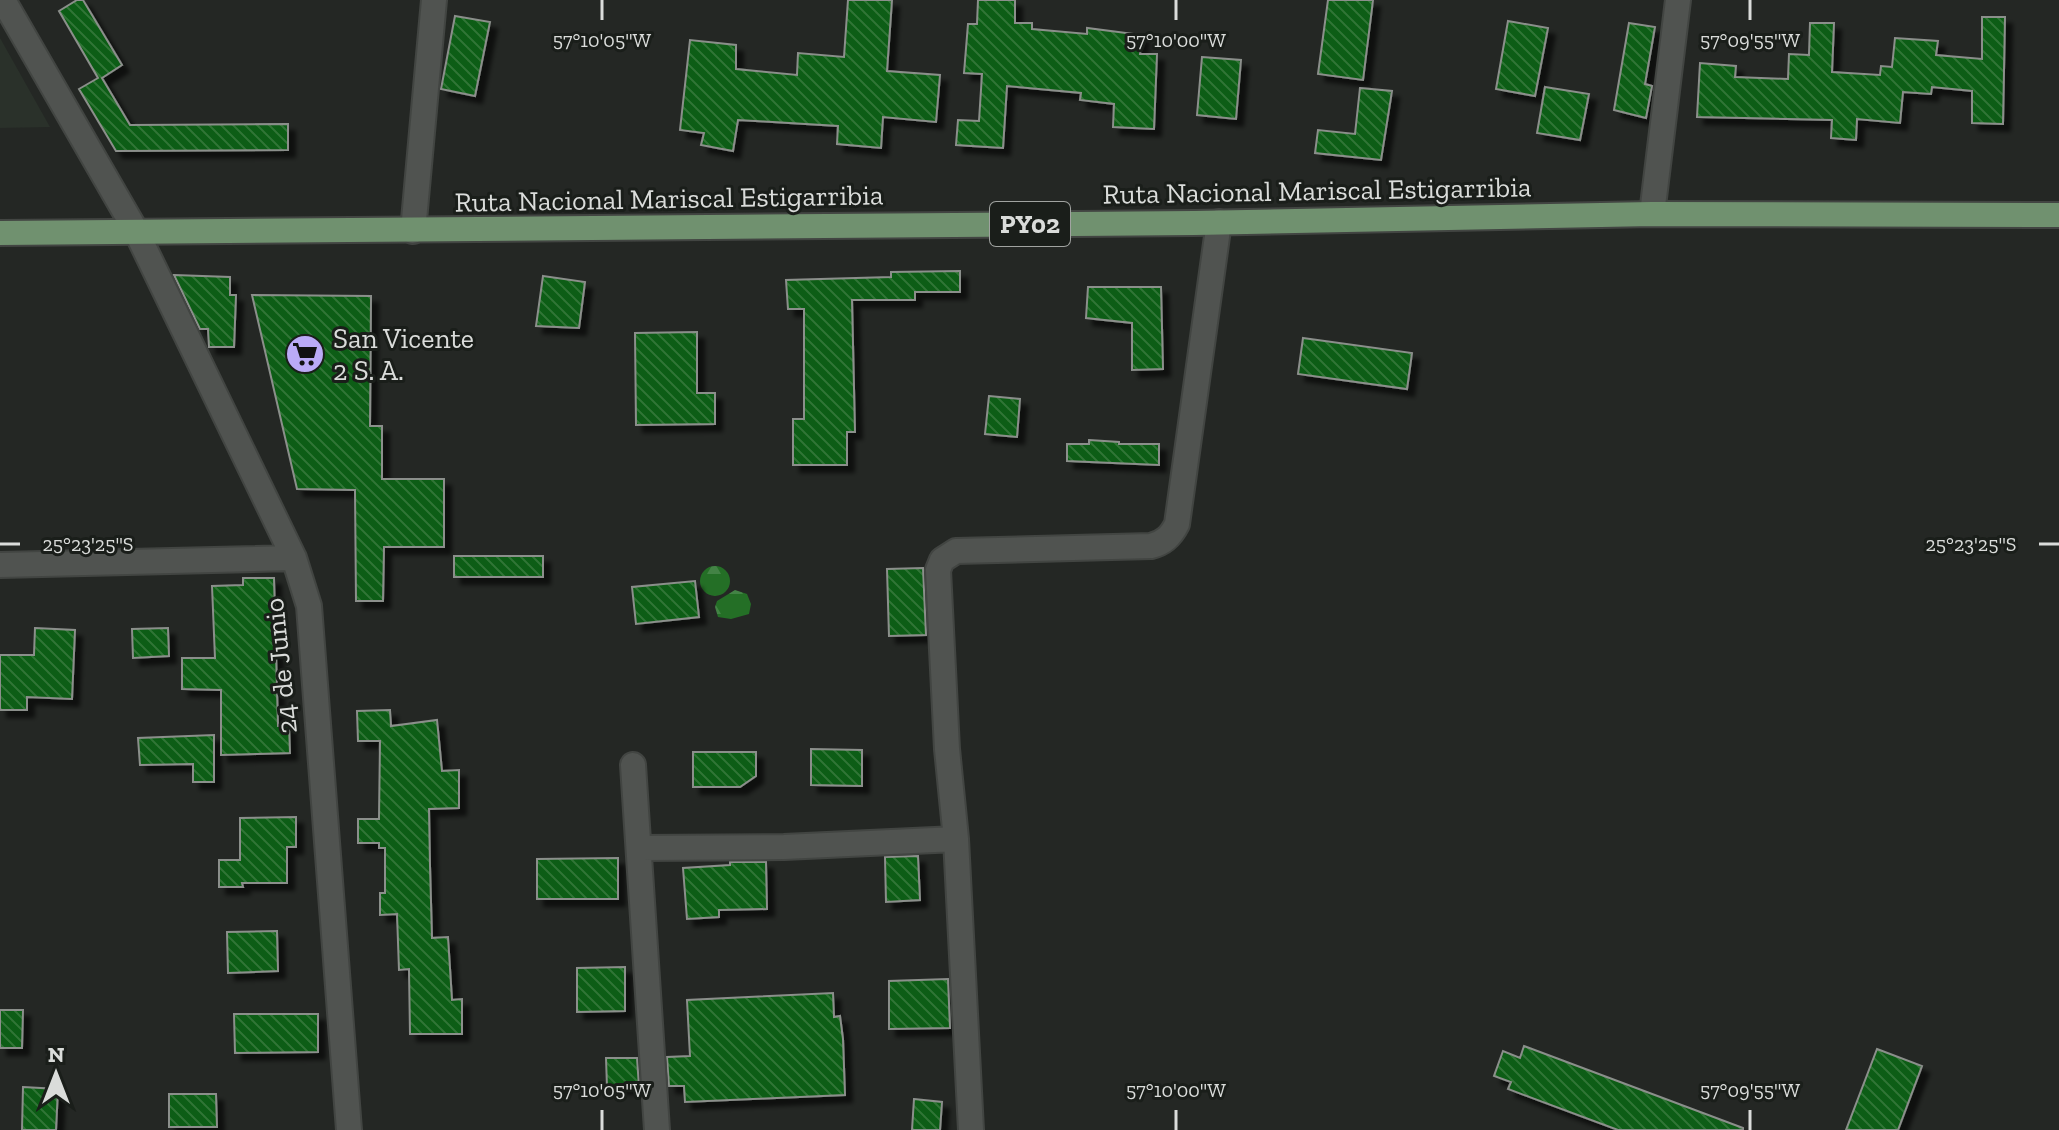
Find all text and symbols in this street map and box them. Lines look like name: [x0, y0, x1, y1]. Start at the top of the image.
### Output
text: 57°10'05"W: [553, 28, 652, 52]
text: 57°10'00"W: [1126, 28, 1226, 52]
text: 57°09'55"W: [1700, 28, 1800, 52]
street label: Ruta Nacional Mariscal Estigarribia: [1102, 170, 1532, 211]
street label: Ruta Nacional Mariscal Estigarribia: [454, 178, 884, 219]
road number: PY02: [990, 202, 1070, 246]
place label: San Vicente 2 S. A.: [333, 322, 474, 387]
supermarket icon: San Vicente 2 S. A.: [284, 333, 326, 375]
text: 25°23'25"S: [43, 532, 133, 556]
text: 25°23'25"S: [1926, 532, 2016, 556]
street label: 24 de Junio: [257, 596, 304, 735]
north arrow: [16, 1034, 96, 1114]
text: N: [48, 1041, 65, 1068]
text: 57°10'05"W: [553, 1078, 652, 1102]
text: 57°10'00"W: [1126, 1078, 1226, 1102]
text: 57°09'55"W: [1700, 1078, 1800, 1102]

